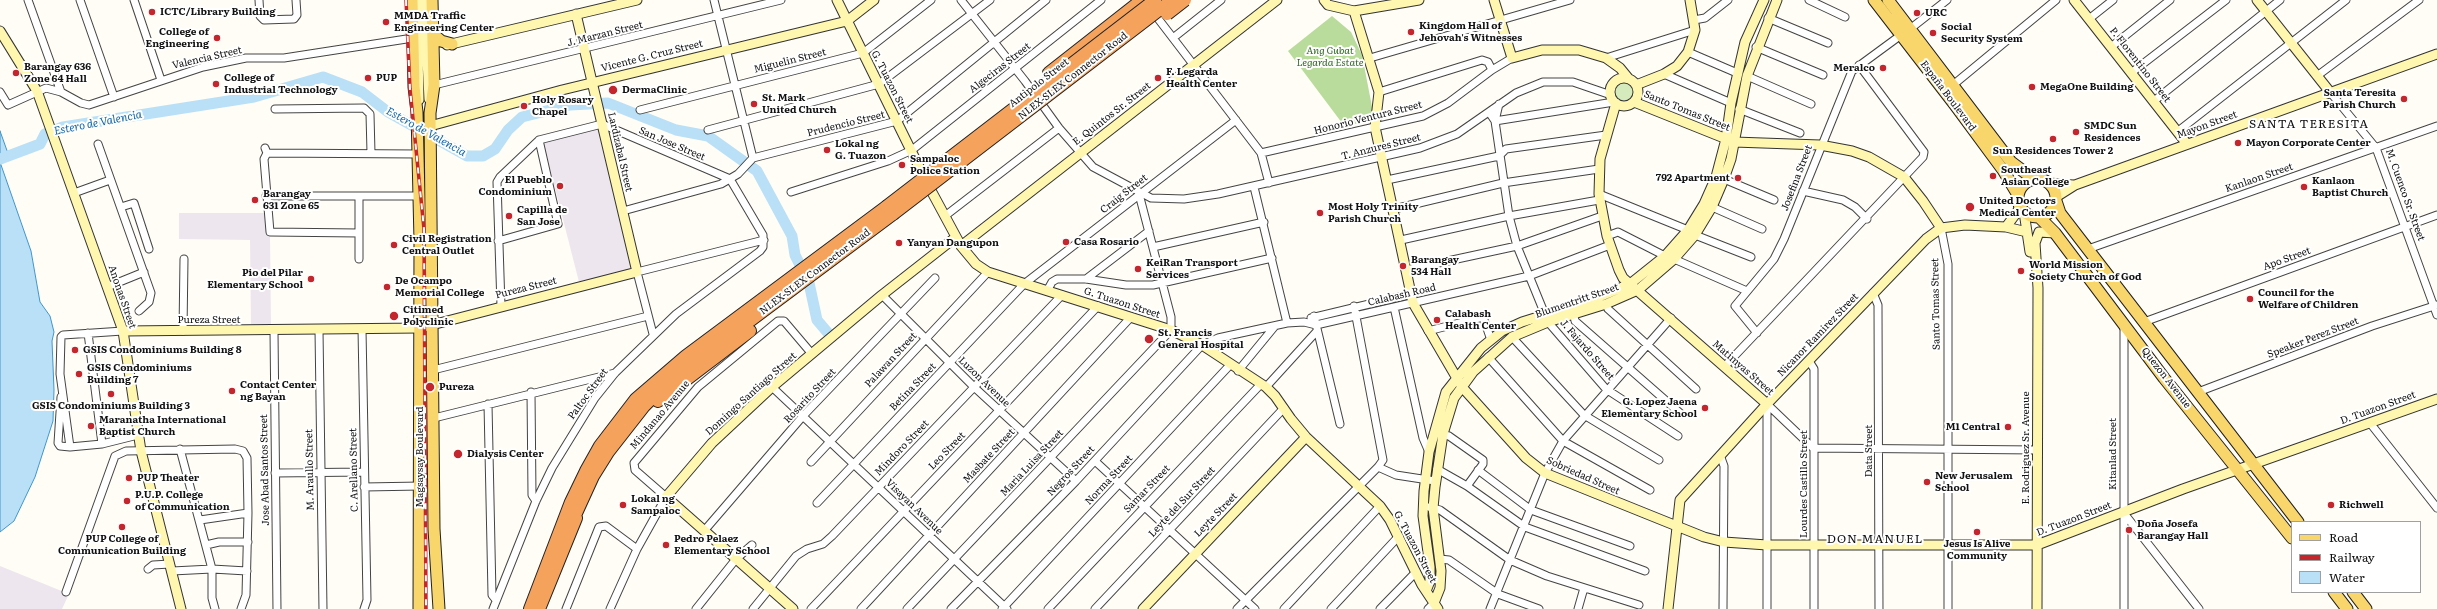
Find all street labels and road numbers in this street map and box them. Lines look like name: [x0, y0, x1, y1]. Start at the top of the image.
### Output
street label: J. Marzan Street: [566, 19, 644, 49]
street label: P. Florentino Street: [2107, 25, 2173, 105]
street label: NLEX-SLEX Connector Road: [1016, 30, 1130, 122]
street label: Vicente G. Cruz Street: [600, 38, 704, 74]
street label: Algeciras Street: [967, 40, 1033, 96]
street label: Valencia Street: [171, 44, 243, 72]
street label: Miguelin Street: [753, 46, 827, 76]
street label: G. Tuazon Street: [869, 49, 915, 125]
street label: Antipolo Street: [1007, 56, 1071, 110]
street label: España Boulevard: [1918, 58, 1978, 134]
street label: E. Quintos Sr. Street: [1071, 80, 1153, 148]
street label: Santo Tomas Street: [1642, 88, 1732, 134]
street label: Honorio Ventura Street: [1313, 99, 1423, 137]
street label: Prudencio Street: [806, 109, 886, 139]
street label: Mayon Street: [2175, 109, 2239, 141]
street label: Lardizabal Street: [605, 111, 635, 193]
street label: San Jose Street: [637, 125, 707, 163]
street label: T. Anzures Street: [1340, 131, 1422, 163]
street label: Josefina Street: [1779, 143, 1815, 213]
street label: M. Cuenco Sr. Street: [2383, 147, 2427, 243]
street label: Kanlaon Street: [2223, 161, 2295, 195]
street label: Craig Street: [1098, 172, 1150, 216]
street label: NLEX-SLEX Connector Road: [757, 226, 873, 318]
street label: Apo Street: [2262, 245, 2312, 273]
street label: Santo Tomas Street: [1929, 258, 1943, 350]
street label: Anonas Street: [106, 264, 138, 330]
street label: Pureza Street: [494, 275, 558, 301]
street label: Calabash Road: [1367, 281, 1437, 309]
street label: Blumentritt Street: [1534, 281, 1620, 321]
street label: G. Tuazon Street: [1082, 285, 1162, 321]
street label: Nicanor Ramirez Street: [1775, 291, 1861, 379]
street label: Pureza Street: [178, 314, 240, 326]
street label: Speaker Perez Street: [2266, 315, 2360, 361]
street label: J. Fajardo Street: [1557, 317, 1617, 383]
street label: Palawan Street: [862, 330, 920, 390]
street label: Matimyas Street: [1710, 338, 1776, 398]
street label: Quezon Avenue: [2139, 345, 2193, 411]
street label: Domingo Santiago Street: [703, 350, 799, 438]
street label: Luzon Avenue: [956, 354, 1012, 410]
street label: Betina Street: [887, 361, 939, 413]
street label: Paltoc Street: [565, 366, 611, 422]
street label: Rosarito Street: [782, 366, 838, 426]
street label: Mindanao Avenue: [628, 378, 692, 452]
street label: D. Tuazon Street: [2339, 389, 2417, 427]
street label: E. Rodriguez Sr. Avenue: [2020, 391, 2032, 505]
street label: Magsaysay Boulevard: [414, 406, 426, 508]
street label: Jose Abad Santos Street: [258, 414, 272, 526]
street label: Mindoro Street: [872, 418, 932, 478]
street label: Kitanlad Street: [2107, 418, 2119, 490]
street label: Data Street: [1863, 425, 1875, 477]
street label: Masbate Street: [961, 426, 1017, 486]
street label: Maria Luisa Street: [998, 427, 1066, 499]
street label: C. Arellano Street: [347, 428, 361, 512]
street label: M. Araullo Street: [303, 429, 317, 511]
street label: Leo Street: [926, 430, 968, 472]
street label: Lourdes Castillo Street: [1798, 430, 1810, 538]
street label: Negros Street: [1045, 443, 1097, 499]
street label: Norma Street: [1083, 452, 1135, 508]
street label: Sobriedad Street: [1545, 454, 1621, 498]
street label: Samar Street: [1121, 463, 1173, 515]
street label: Leyte del Sur Street: [1146, 464, 1218, 540]
street label: Visayan Avenue: [883, 477, 945, 537]
street label: Leyte Street: [1192, 490, 1240, 540]
street label: D. Tuazon Street: [2035, 499, 2113, 539]
street label: G. Tuazon Street: [1391, 509, 1439, 585]

